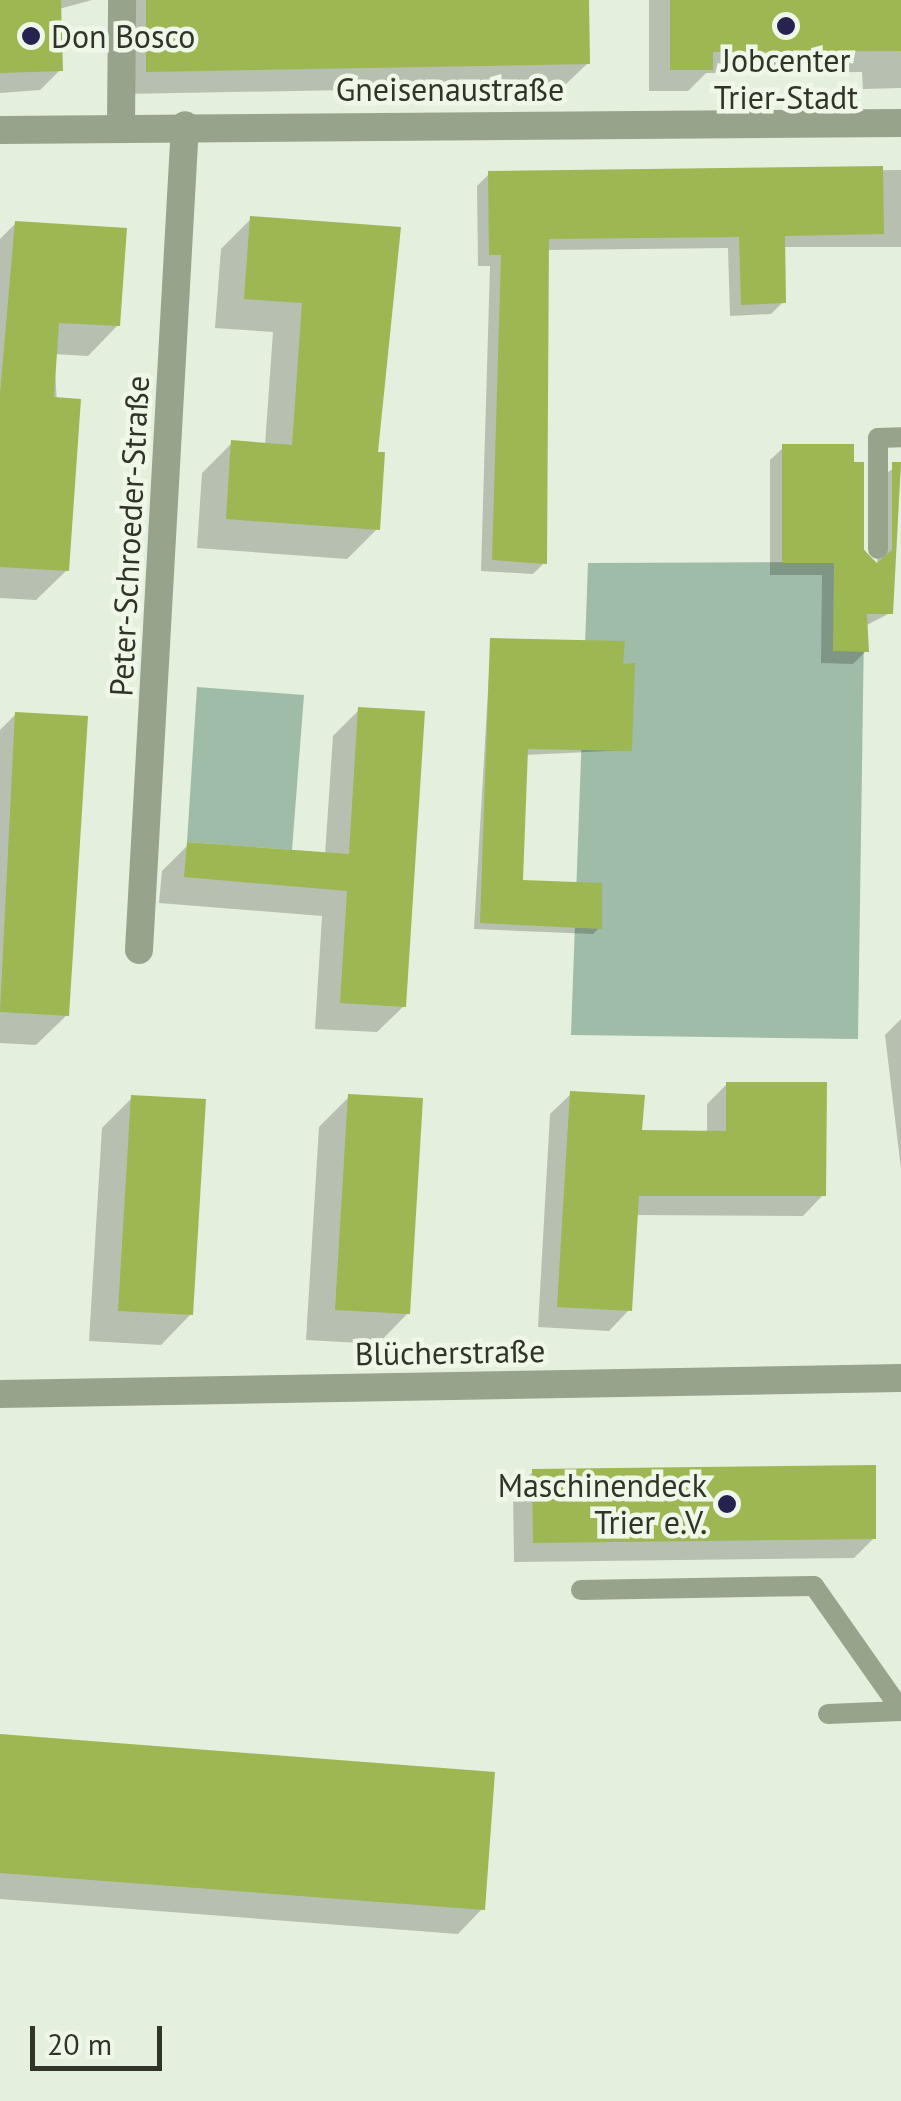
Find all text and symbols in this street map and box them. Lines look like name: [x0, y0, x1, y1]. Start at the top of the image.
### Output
marker: Jobcenter Trier-Stadt: [775, 15, 797, 37]
place label: Don Bosco: [51, 17, 195, 55]
marker: Don Bosco: [20, 25, 42, 47]
place label: Jobcenter Trier-Stadt: [714, 42, 858, 117]
street label: Gneisenaustraße: [336, 70, 564, 108]
street label: Peter-Schroeder-Straße: [101, 375, 157, 697]
street label: Blücherstraße: [354, 1331, 546, 1373]
place label: Maschinendeck Trier e.V.: [498, 1467, 707, 1542]
marker: Maschinendeck Trier e.V.: [716, 1493, 738, 1515]
scale bar: [35, 2006, 168, 2068]
text: 20 m: [47, 2024, 112, 2063]

